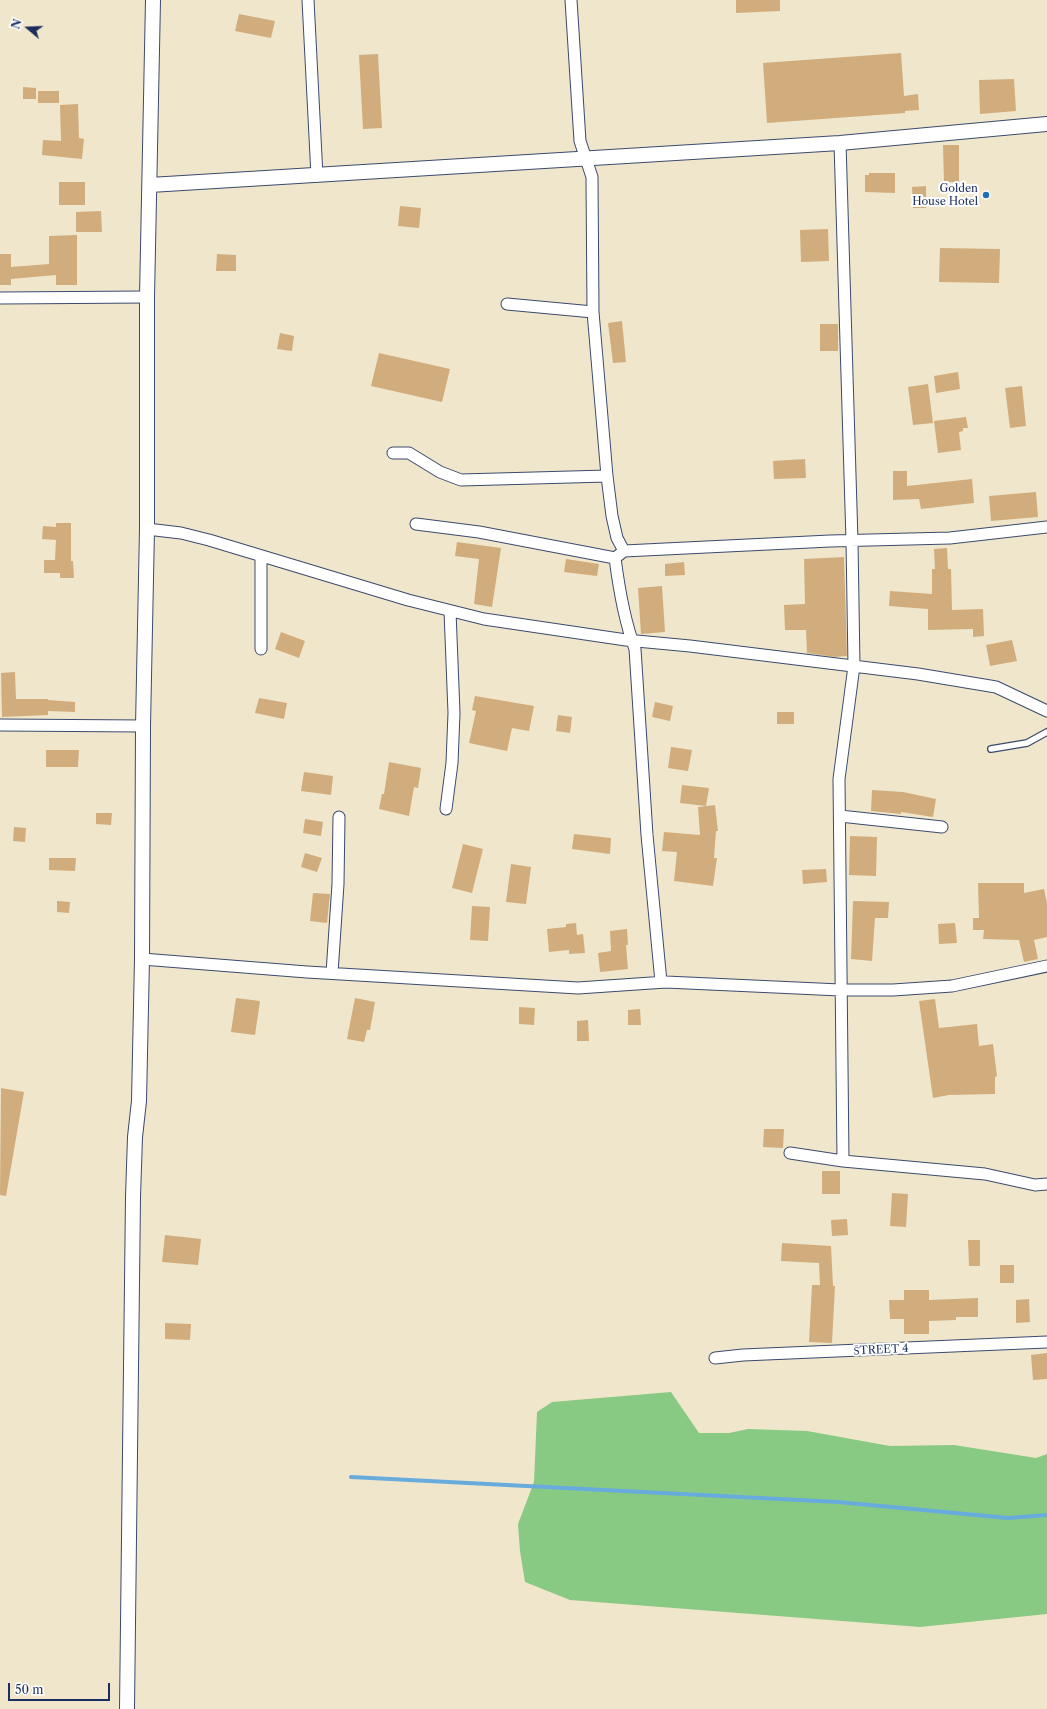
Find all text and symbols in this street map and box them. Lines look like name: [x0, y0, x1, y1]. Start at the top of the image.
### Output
north arrow: [8, 8, 48, 48]
text: N: [8, 17, 25, 31]
place label: Golden House Hotel: [912, 182, 978, 208]
marker: Golden House Hotel: [981, 190, 991, 200]
street label: S̄TREET 4: [853, 1342, 909, 1358]
scale bar: [10, 1675, 112, 1701]
text: 50 m: [15, 1682, 44, 1697]

